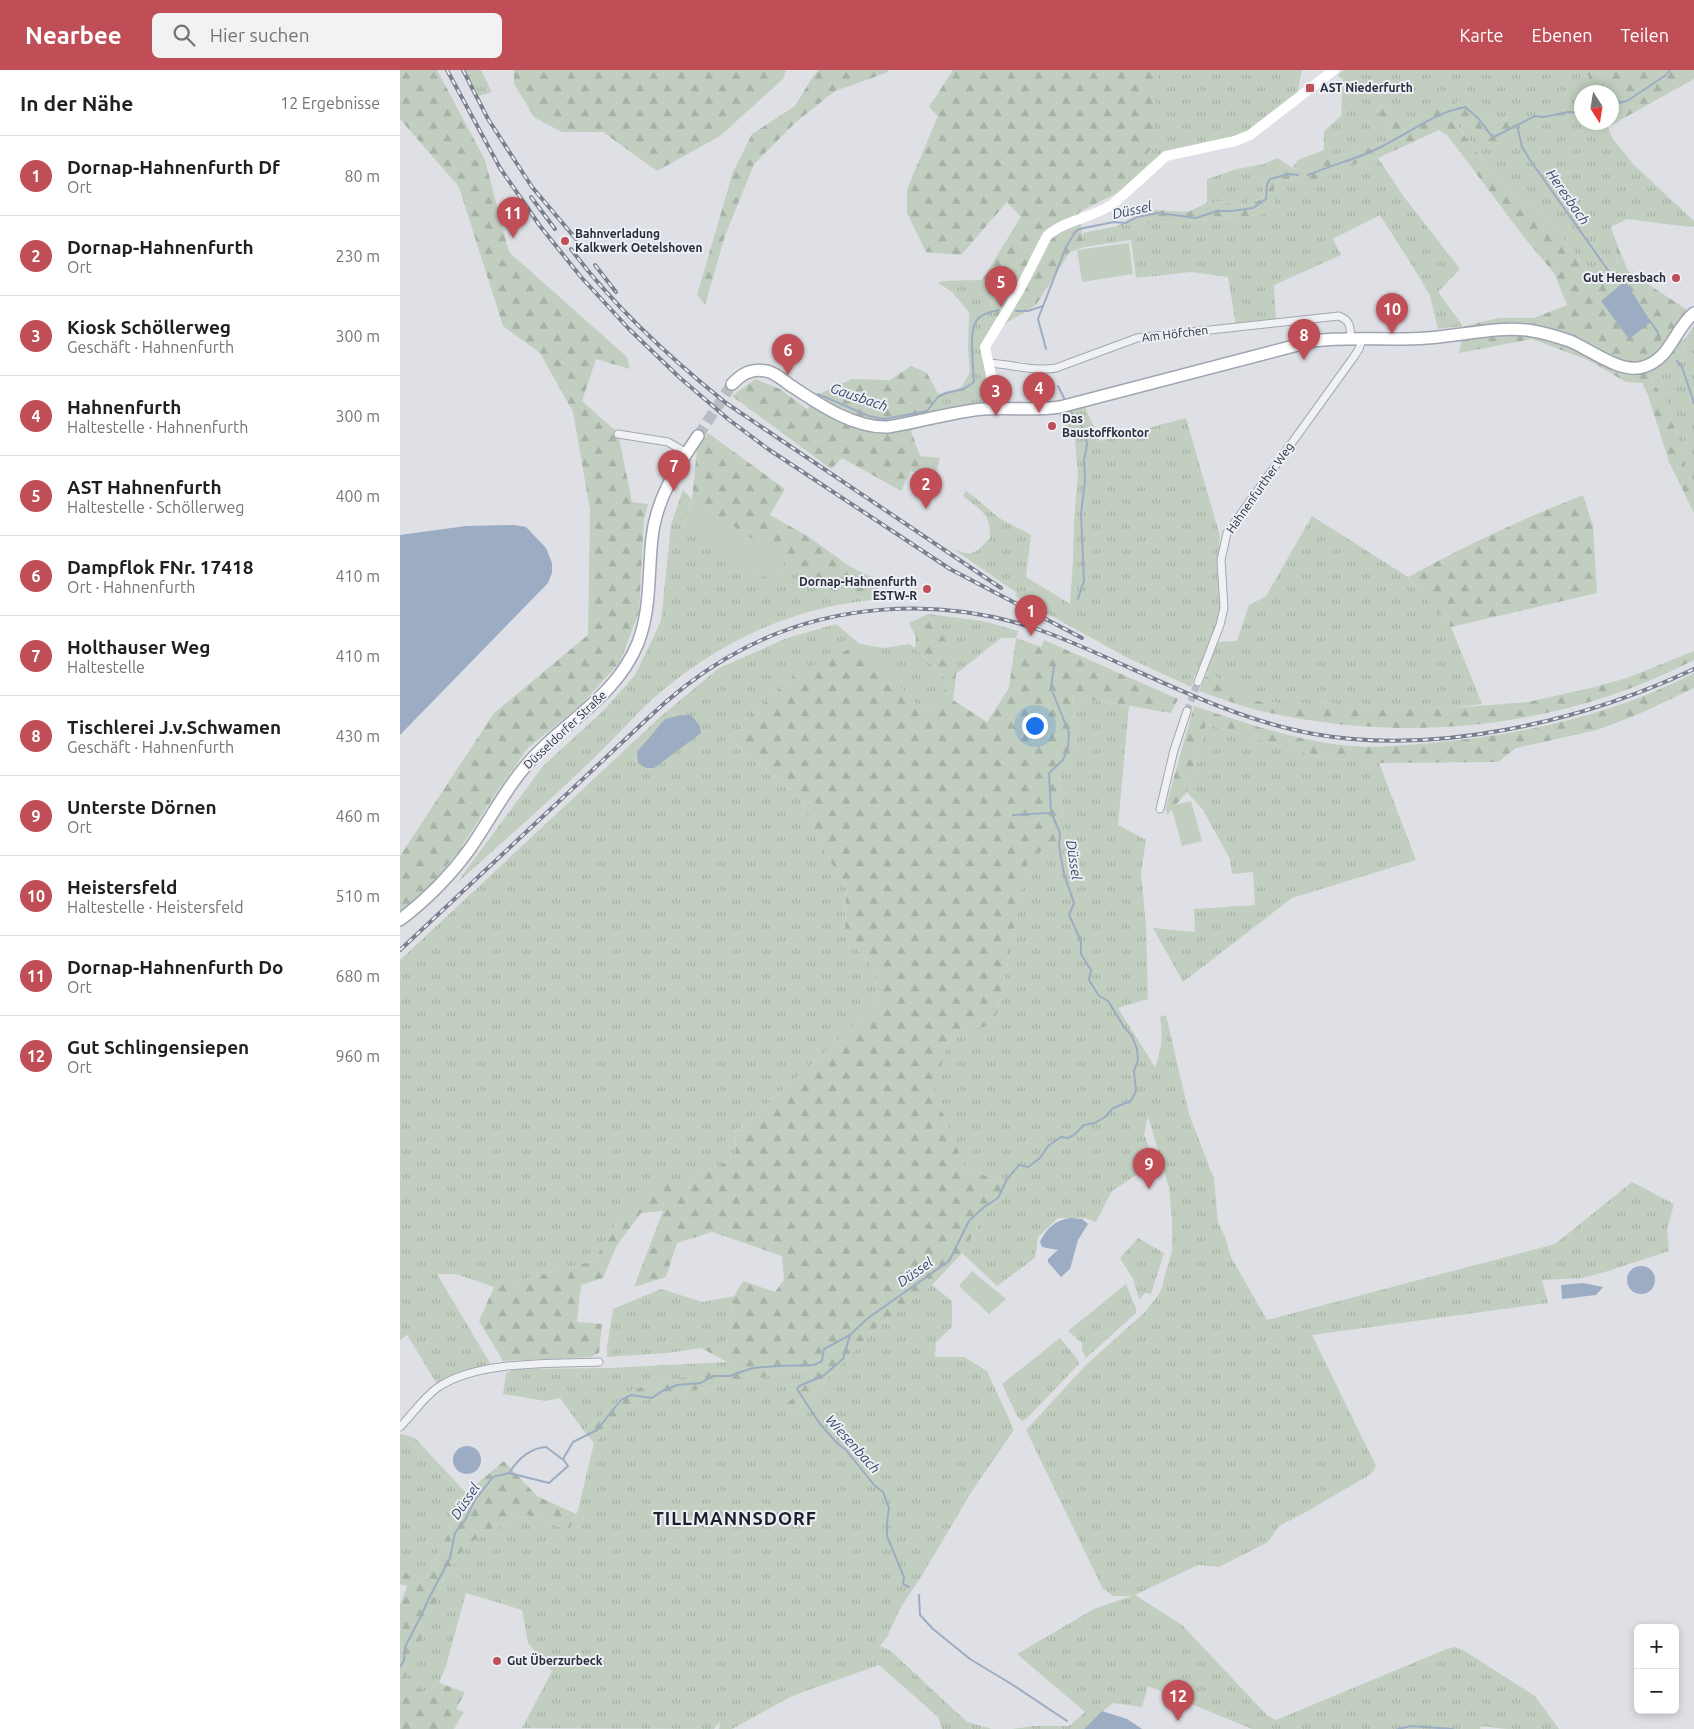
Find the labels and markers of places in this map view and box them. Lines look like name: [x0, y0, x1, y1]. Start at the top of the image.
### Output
place label: AST Niederfurth: [1320, 81, 1413, 94]
marker: AST Niederfurth: [1304, 82, 1316, 94]
pin: 11: [497, 197, 529, 238]
place label: Bahnverladung Kalkwerk Oetelshoven: [575, 227, 703, 254]
marker: Bahnverladung Kalkwerk Oetelshoven: [559, 235, 571, 247]
pin: 5: [985, 266, 1017, 307]
place label: Gut Heresbach: [1583, 271, 1666, 284]
marker: Gut Heresbach: [1670, 272, 1682, 284]
pin: 10: [1376, 293, 1408, 334]
pin: 8: [1288, 319, 1320, 360]
pin: 6: [772, 334, 804, 375]
pin: 4: [1023, 372, 1055, 413]
pin: 3: [980, 375, 1012, 416]
place label: Das Baustoffkontor: [1062, 412, 1149, 439]
marker: Das Baustoffkontor: [1046, 420, 1058, 432]
pin: 7: [658, 450, 690, 491]
pin: 2: [910, 468, 942, 509]
place label: Dornap-Hahnenfurth ESTW-R: [799, 575, 917, 602]
marker: Dornap-Hahnenfurth ESTW-R: [921, 583, 933, 595]
pin: 1: [1015, 595, 1047, 636]
pin: 9: [1133, 1148, 1165, 1189]
place label: Gut Überzurbeck: [507, 1653, 603, 1667]
marker: Gut Überzurbeck: [491, 1655, 503, 1667]
pin: 12: [1162, 1680, 1194, 1721]

